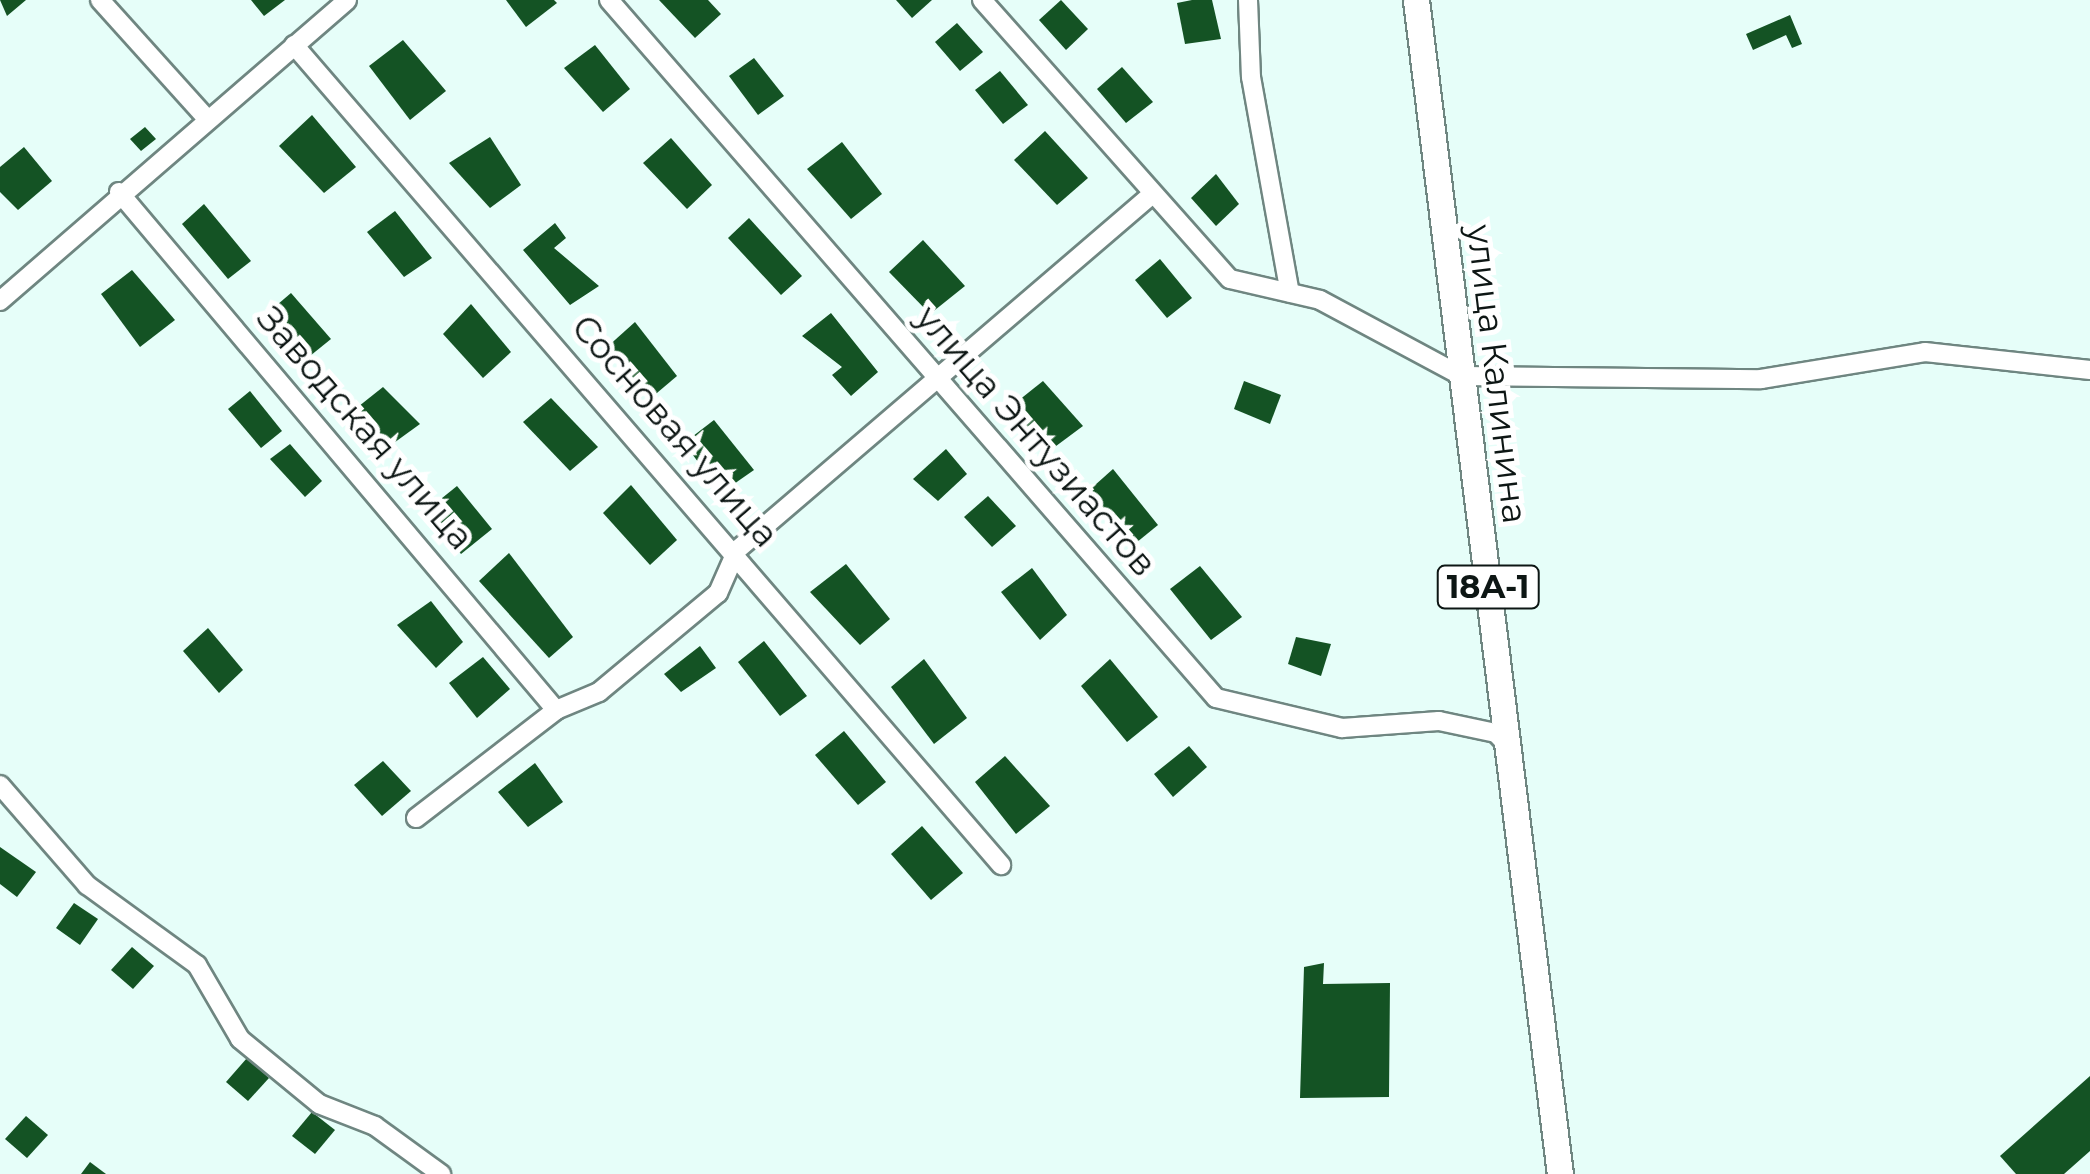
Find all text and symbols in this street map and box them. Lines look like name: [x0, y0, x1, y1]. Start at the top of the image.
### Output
street label: улица Калинина: [1458, 222, 1536, 526]
street label: улица Энтузиастов: [907, 297, 1165, 585]
street label: Заводская улица: [248, 298, 482, 558]
street label: Сосновая улица: [563, 306, 787, 556]
road number: 18А-1: [1436, 560, 1540, 614]

